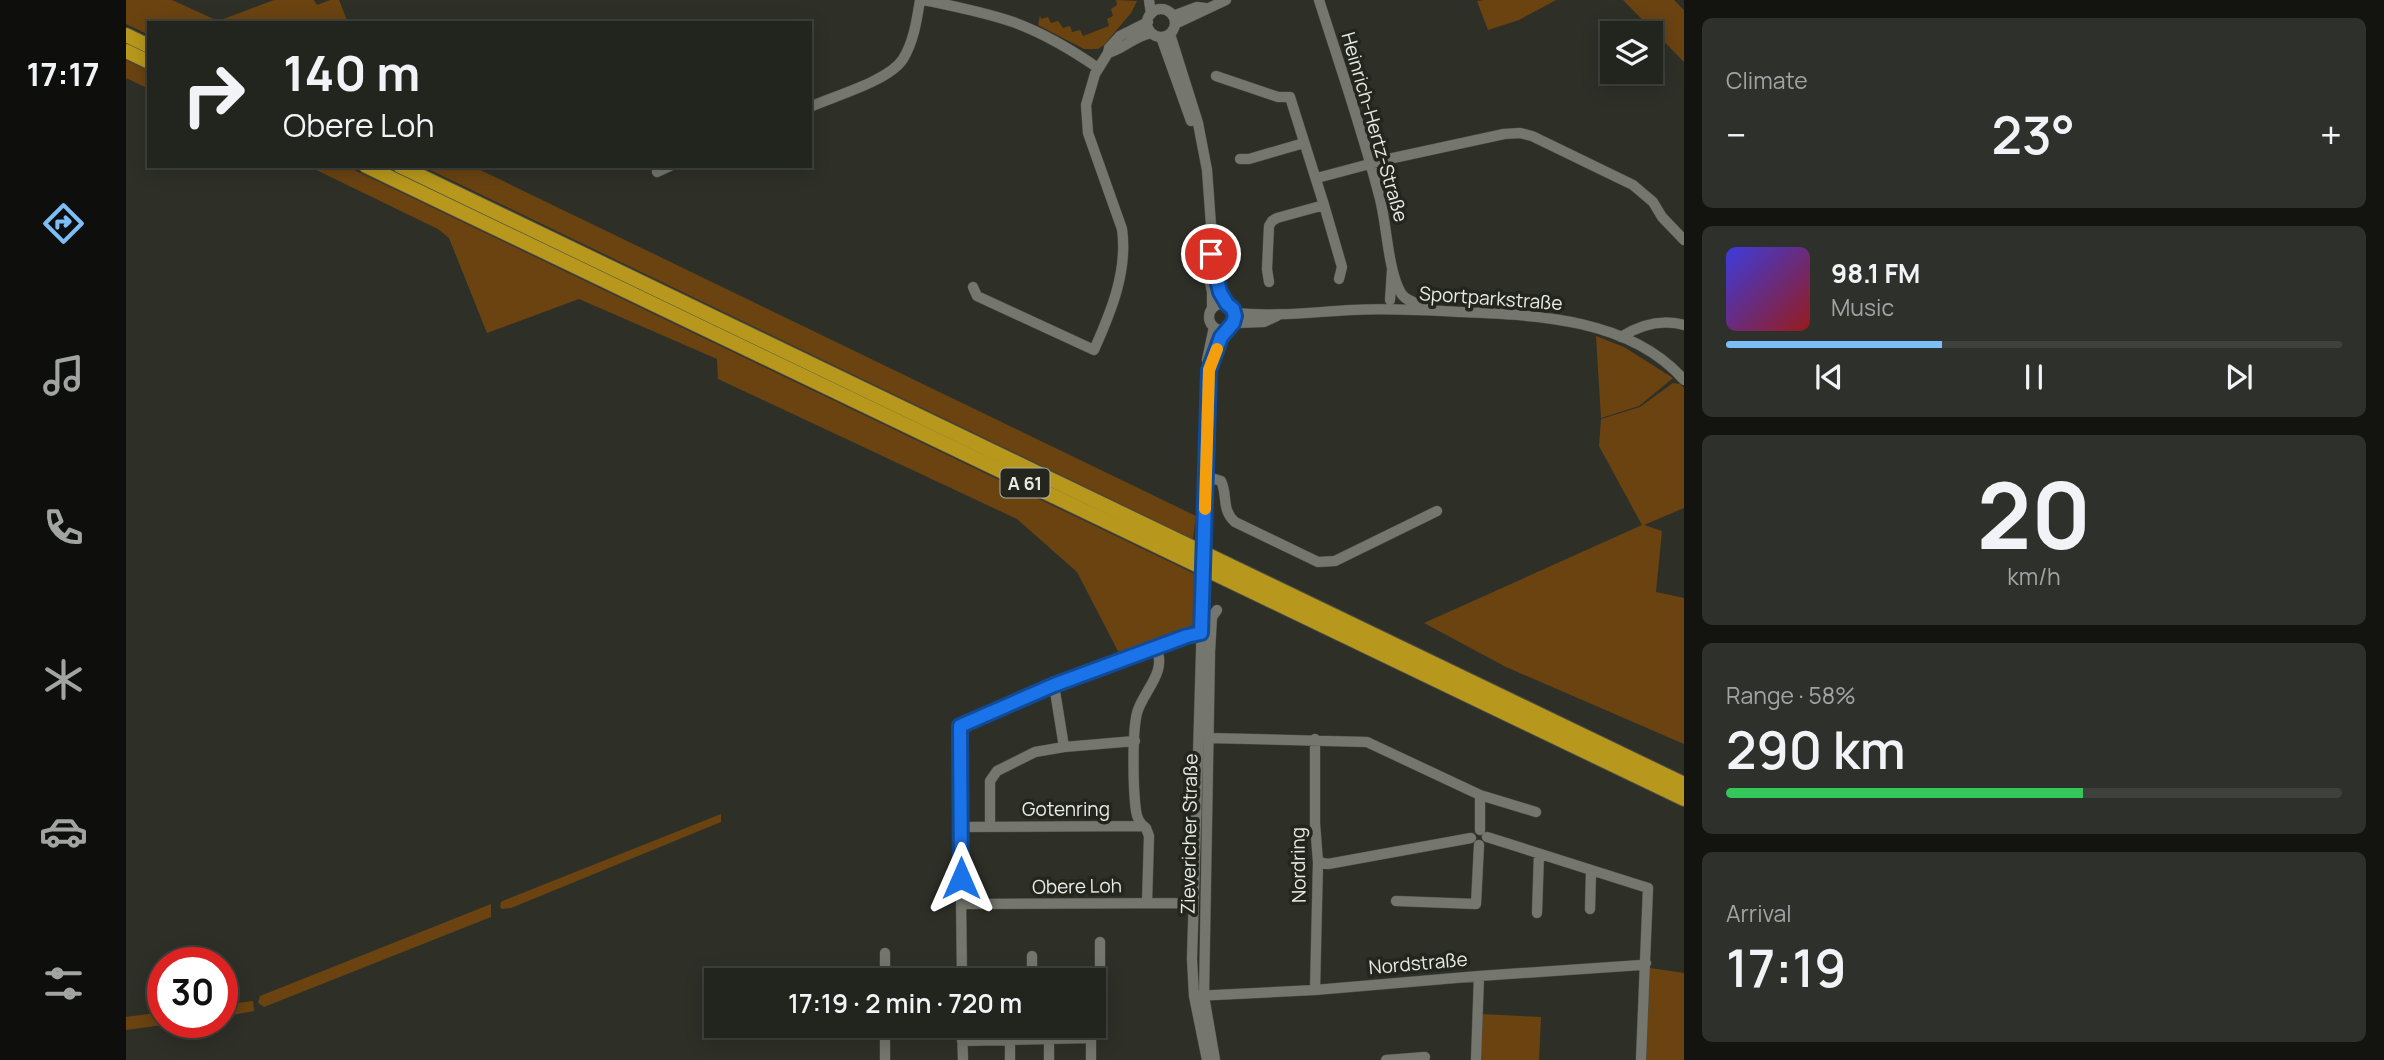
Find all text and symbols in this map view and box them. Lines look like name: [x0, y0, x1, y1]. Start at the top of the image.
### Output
map controls: [1600, 21, 1663, 84]
button: layers: [1600, 21, 1663, 84]
street label: Heinrich-Hertz-Straße: [1335, 29, 1415, 225]
text: 140 m: [283, 39, 420, 106]
icon: right: [168, 49, 259, 140]
text: 17:17: [26, 52, 100, 96]
text: Climate: [1726, 64, 1808, 96]
text: 23°: [1991, 99, 2075, 170]
text: Obere Loh: [283, 103, 434, 147]
text: −: [1726, 108, 1747, 160]
text: +: [2320, 108, 2342, 160]
icon: directions: [39, 199, 88, 248]
pin: [1181, 224, 1241, 284]
icon: arrive: [1192, 235, 1230, 273]
text: 98.1 FM: [1831, 255, 1920, 291]
street label: Sportparkstraße: [1418, 280, 1564, 316]
text: Music: [1831, 291, 1894, 323]
icon: music: [39, 351, 88, 400]
icon: previous: [1810, 358, 1848, 396]
icon: pause: [2015, 358, 2053, 396]
icon: next: [2220, 358, 2258, 396]
text: 20: [1977, 452, 2091, 576]
road number: A 61: [1000, 468, 1049, 498]
icon: phone: [39, 503, 88, 552]
text: km/h: [2007, 560, 2061, 592]
icon: climate: [39, 655, 88, 704]
text: Range · 58%: [1726, 679, 1856, 711]
text: 290 km: [1726, 714, 1906, 785]
street label: Zievericher Straße: [1175, 753, 1203, 915]
street label: Gotenring: [1022, 796, 1110, 822]
icon: car: [39, 807, 88, 856]
street label: Nordring: [1284, 827, 1312, 903]
position arrow: [924, 841, 998, 915]
street label: Obere Loh: [1032, 872, 1122, 900]
text: Arrival: [1726, 897, 1792, 929]
text: 17:19: [1726, 932, 1846, 1003]
street label: Nordstraße: [1367, 946, 1469, 980]
speed limit sign: 30: [147, 947, 238, 1038]
icon: filters: [39, 959, 88, 1008]
text: 17:19 · 2 min · 720 m: [788, 985, 1022, 1021]

